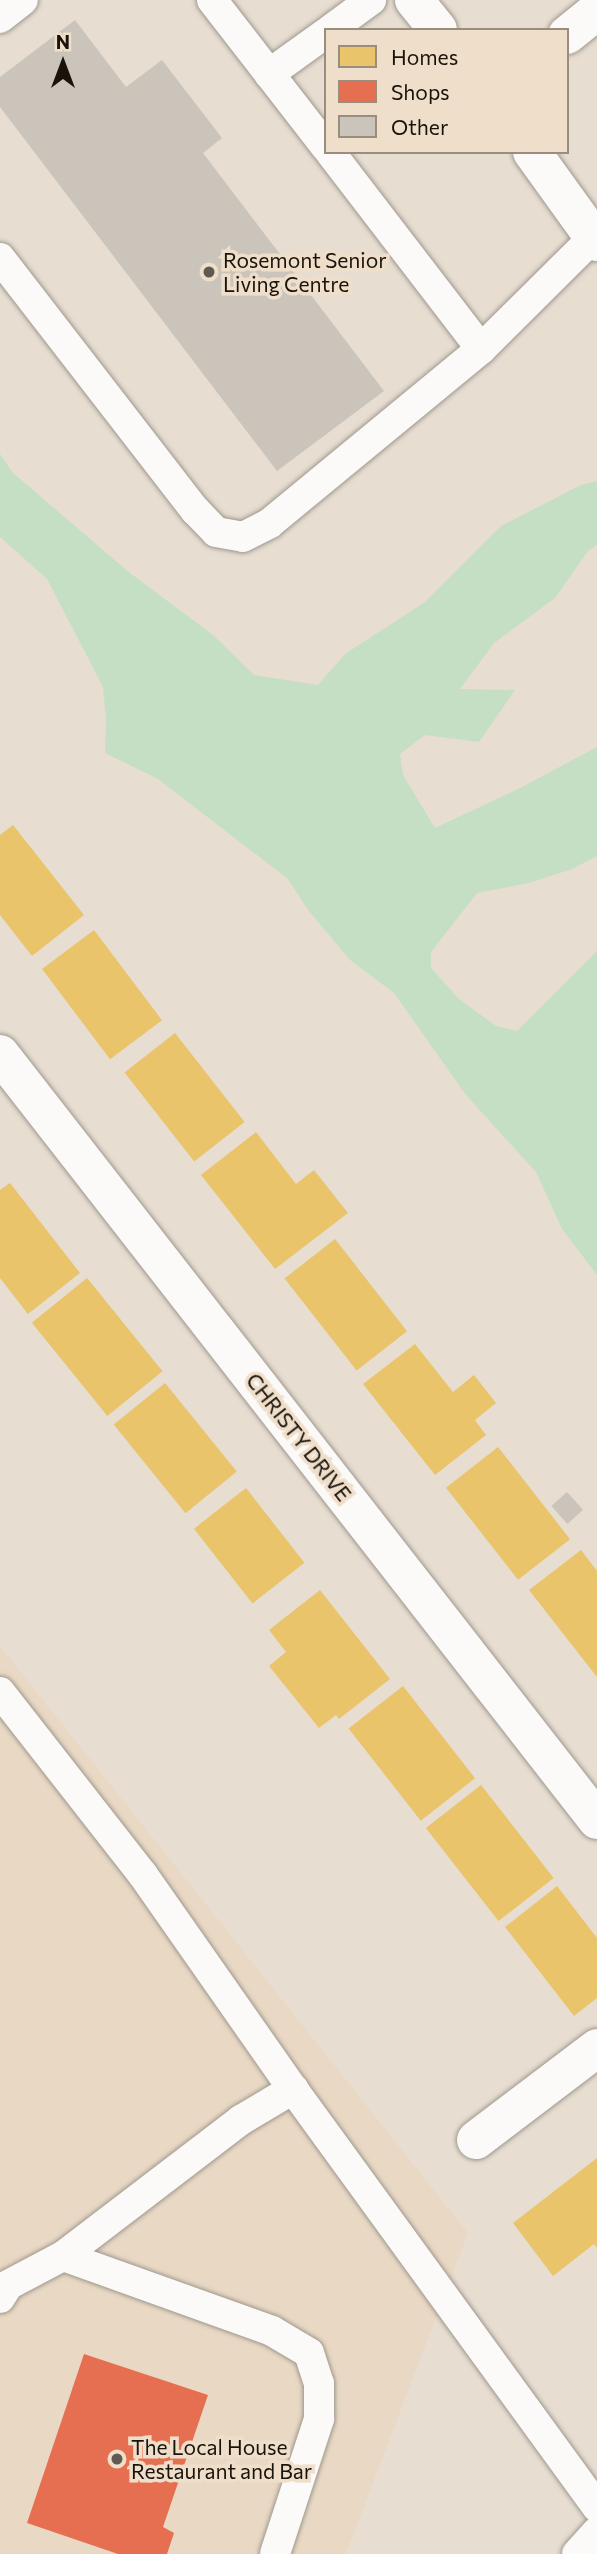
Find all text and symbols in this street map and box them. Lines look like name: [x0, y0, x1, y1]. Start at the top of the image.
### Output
north arrow: [28, 28, 98, 98]
legend: [324, 28, 569, 154]
text: N: [56, 30, 70, 53]
text: Homes: [391, 44, 458, 69]
text: Shops: [391, 79, 450, 104]
text: Other: [391, 114, 448, 139]
place label: Rosemont Senior Living Centre: [223, 247, 387, 297]
marker: Rosemont Senior Living Centre: [201, 264, 217, 280]
street label: CHRISTY DRIVE: [241, 1368, 357, 1506]
place label: The Local House Restaurant and Bar: [131, 2434, 312, 2484]
marker: The Local House Restaurant and Bar: [109, 2451, 125, 2467]

